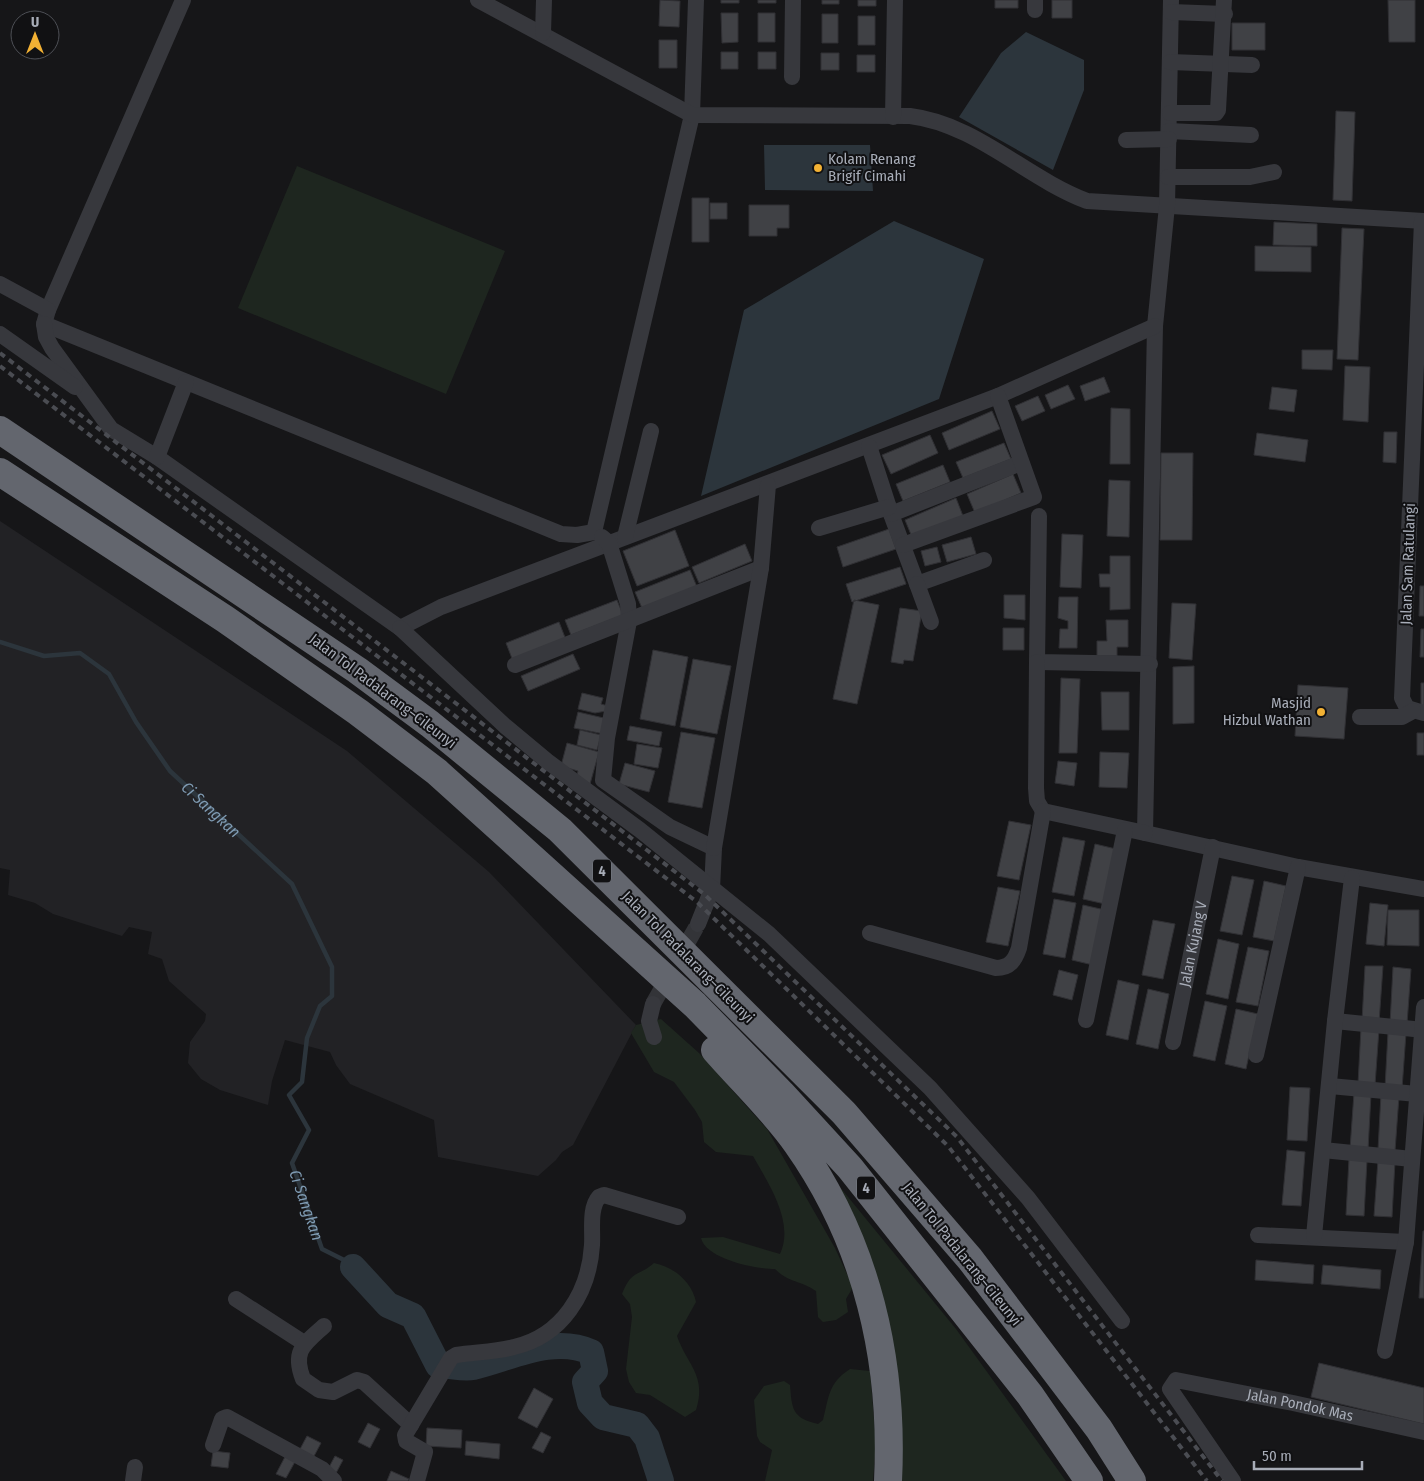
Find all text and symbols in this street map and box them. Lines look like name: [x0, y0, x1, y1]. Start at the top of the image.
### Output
north arrow: [10, 10, 60, 60]
text: U: [31, 14, 39, 31]
place label: Kolam Renang Brigif Cimahi: [828, 150, 915, 185]
marker: Kolam Renang Brigif Cimahi: [812, 162, 824, 174]
street label: Jalan Sam Ratulangi: [1397, 503, 1419, 625]
street label: Jalan Tol Padalarang–Cileunyi: [306, 630, 460, 752]
place label: Masjid Hizbul Wathan: [1223, 694, 1311, 729]
marker: Masjid Hizbul Wathan: [1315, 706, 1327, 718]
water label: Ci Sangkan: [178, 778, 244, 841]
road number: 4: [593, 859, 611, 882]
street label: Jalan Tol Padalarang–Cileunyi: [618, 887, 758, 1027]
street label: Jalan Kujang V: [1176, 899, 1211, 988]
water label: Ci Sangkan: [285, 1167, 327, 1243]
road number: 4: [857, 1176, 875, 1200]
street label: Jalan Tol Padalarang–Cileunyi: [899, 1179, 1025, 1329]
street label: Jalan Pondok Mas: [1246, 1385, 1355, 1425]
scale bar: [1254, 1438, 1362, 1470]
text: 50 m: [1262, 1447, 1292, 1465]

